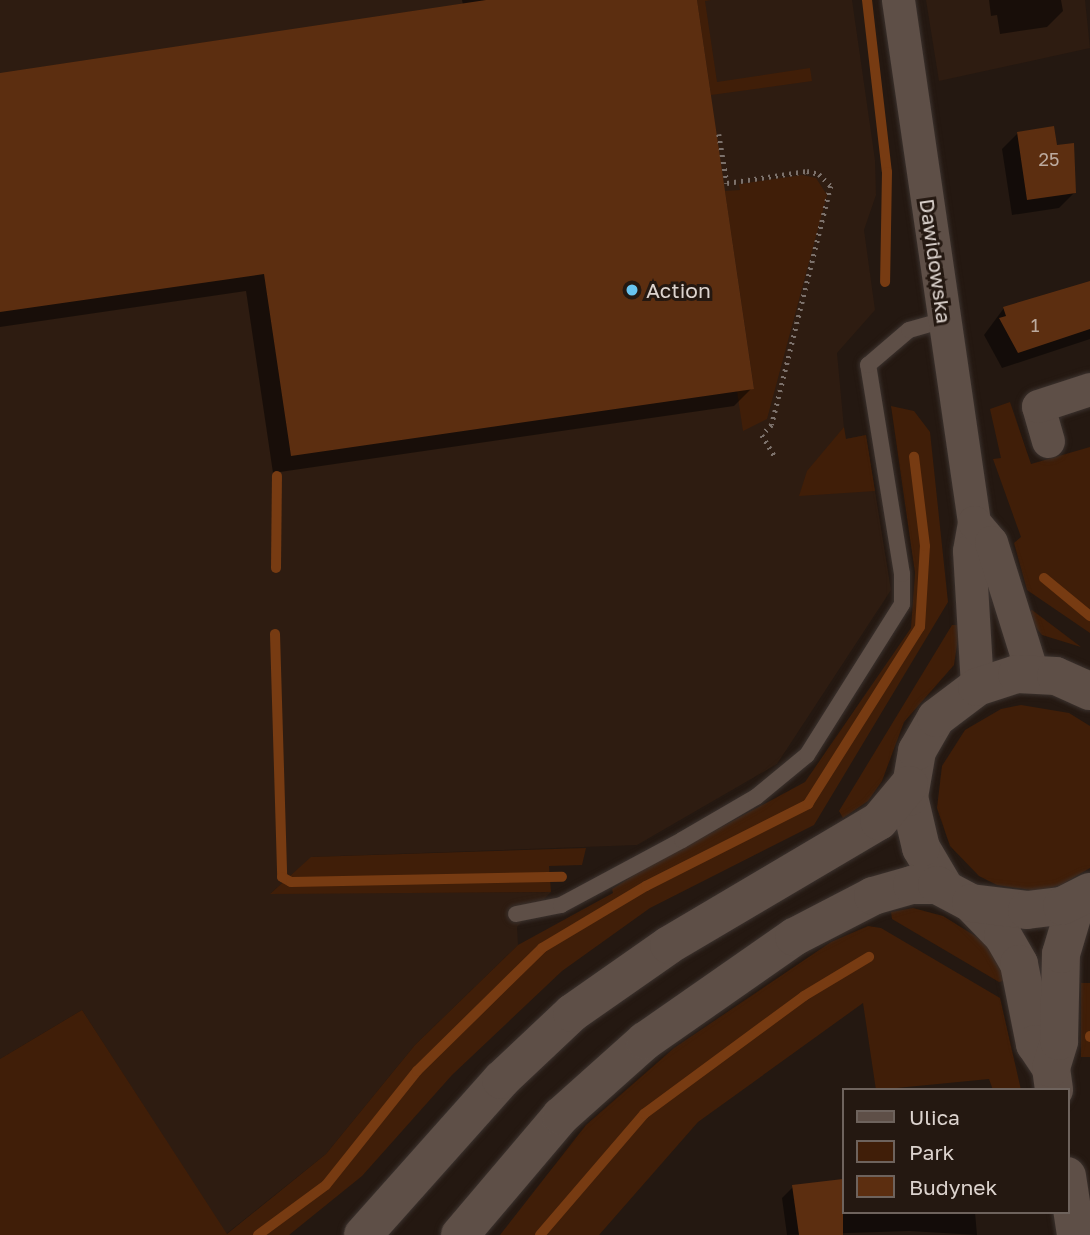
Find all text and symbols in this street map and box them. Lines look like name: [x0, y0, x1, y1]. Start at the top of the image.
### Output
house number: 25: [1039, 148, 1059, 170]
street label: Dawidowska: [915, 197, 957, 325]
place label: Action: [646, 277, 711, 303]
marker: Action: [624, 282, 640, 298]
house number: 1: [1031, 314, 1039, 336]
legend: [842, 1088, 1069, 1214]
text: Ulica: [909, 1104, 960, 1130]
text: Park: [909, 1139, 954, 1165]
text: Budynek: [909, 1174, 997, 1200]

